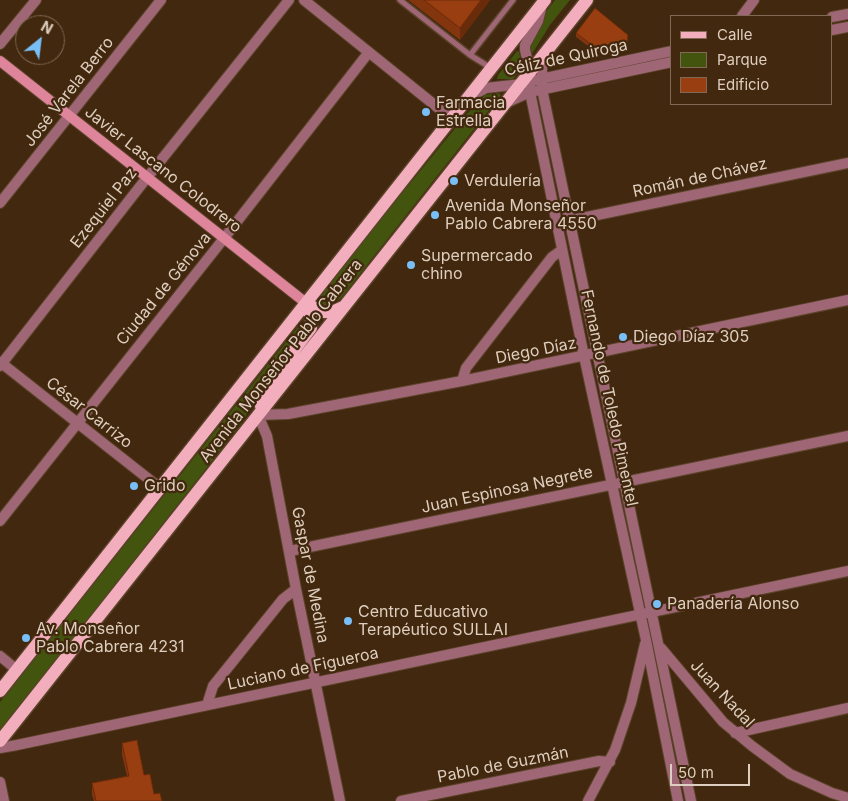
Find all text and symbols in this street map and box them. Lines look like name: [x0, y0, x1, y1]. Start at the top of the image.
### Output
north arrow: [15, 15, 65, 65]
legend: [670, 15, 833, 105]
text: N: [38, 17, 56, 37]
text: Calle: [717, 25, 752, 44]
street label: José Varela Berro: [20, 33, 118, 151]
street label: Céliz de Quiroga: [503, 36, 629, 80]
text: Parque: [717, 50, 767, 69]
text: Edificio: [717, 75, 769, 94]
place label: Farmacia Estrella: [436, 93, 505, 131]
street label: Javier Lascano Colodrero: [81, 103, 245, 237]
marker: Farmacia Estrella: [420, 106, 432, 118]
street label: Román de Chávez: [631, 154, 769, 202]
street label: Ezequiel Paz: [67, 164, 141, 252]
place label: Verdulería: [464, 171, 541, 191]
marker: Verdulería: [448, 175, 460, 187]
place label: Avenida Monseñor Pablo Cabrera 4550: [445, 196, 597, 234]
marker: Avenida Monseñor Pablo Cabrera 4550: [429, 209, 441, 221]
street label: Ciudad de Génova: [113, 229, 215, 349]
place label: Supermercado chino: [421, 246, 533, 284]
street label: Avenida Monseñor Pablo Cabrera: [196, 255, 366, 467]
marker: Supermercado chino: [405, 259, 417, 271]
street label: Fernando de Toledo Pimentel: [577, 288, 641, 508]
place label: Diego Díaz 305: [633, 327, 749, 347]
marker: Diego Díaz 305: [617, 331, 629, 343]
street label: Diego Díaz: [494, 334, 578, 368]
street label: César Carrizo: [42, 373, 136, 453]
street label: Juan Espinosa Negrete: [419, 462, 595, 518]
place label: Grido: [144, 476, 185, 496]
marker: Grido: [128, 480, 140, 492]
street label: Gaspar de Medina: [287, 505, 333, 645]
place label: Panadería Alonso: [667, 594, 799, 614]
marker: Panadería Alonso: [651, 598, 663, 610]
place label: Centro Educativo Terapéutico SULLAI: [358, 602, 508, 640]
marker: Centro Educativo Terapéutico SULLAI: [342, 615, 354, 627]
place label: Av. Monseñor Pablo Cabrera 4231: [36, 619, 185, 657]
marker: Av. Monseñor Pablo Cabrera 4231: [20, 632, 32, 644]
street label: Luciano de Figueroa: [226, 644, 380, 694]
street label: Juan Nadal: [686, 656, 758, 732]
street label: Pablo de Guzmán: [436, 743, 570, 787]
scale bar: [673, 754, 753, 786]
text: 50 m: [678, 763, 714, 782]

